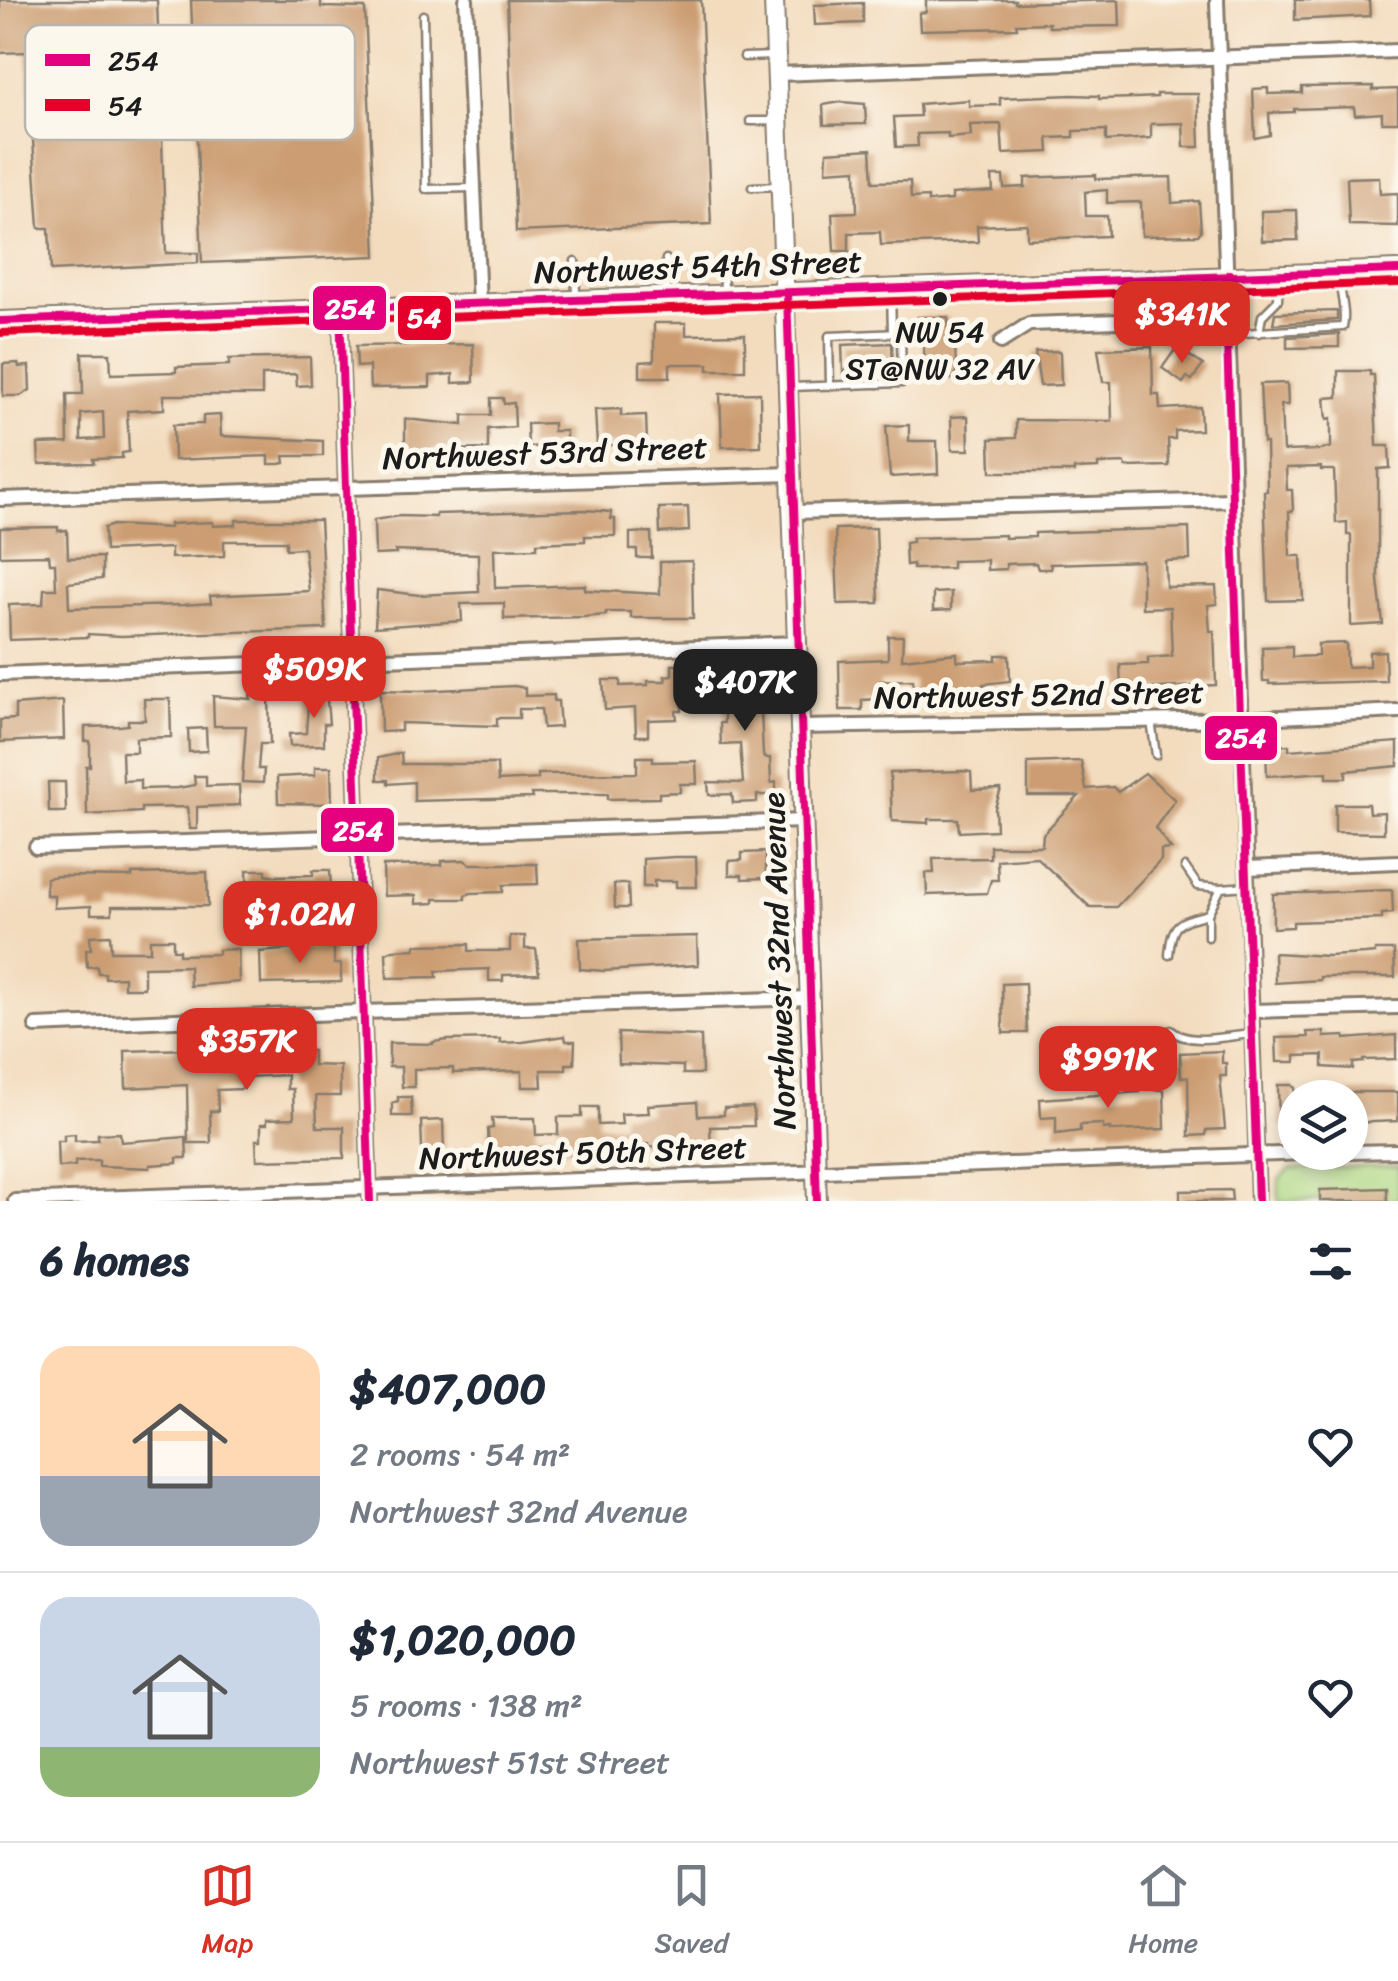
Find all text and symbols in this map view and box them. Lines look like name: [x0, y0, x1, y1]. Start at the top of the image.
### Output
legend: [25, 25, 355, 140]
text: 254: [108, 36, 159, 85]
text: 54: [108, 81, 143, 130]
street label: Northwest 54th Street: [533, 233, 863, 301]
pin: $341K: [1112, 281, 1252, 366]
line badge: 254: [311, 284, 388, 332]
text: 254: [324, 284, 376, 333]
text: $341K: [1136, 285, 1228, 342]
marker: NW 54 ST@NW 32 AV: [930, 289, 950, 309]
text: 54: [407, 293, 442, 342]
line badge: 54: [396, 294, 453, 342]
place label: NW 54 ST@NW 32 AV: [846, 305, 1036, 396]
street label: Northwest 53rd Street: [381, 419, 709, 487]
pin: $509K: [244, 636, 384, 721]
text: $509K: [264, 640, 364, 697]
pin: $407K: [675, 649, 815, 734]
text: $407K: [695, 653, 795, 710]
street label: Northwest 52nd Street: [873, 664, 1205, 726]
text: 254: [1215, 713, 1267, 762]
line badge: 254: [1203, 714, 1279, 762]
street label: Northwest 32nd Avenue: [745, 791, 813, 1131]
line badge: 254: [319, 806, 396, 854]
text: 254: [332, 806, 384, 855]
pin: $1.02M: [219, 881, 381, 966]
text: $1.02M: [245, 885, 355, 942]
pin: $357K: [177, 1008, 317, 1093]
text: $357K: [199, 1012, 295, 1069]
pin: $991K: [1038, 1026, 1178, 1111]
text: $991K: [1061, 1030, 1155, 1087]
map controls: [1278, 1080, 1368, 1170]
button: layers: [1278, 1080, 1368, 1170]
street label: Northwest 50th Street: [418, 1119, 748, 1187]
text: 6 homes: [40, 1224, 189, 1298]
icon: filters: [1303, 1234, 1358, 1289]
text: $407,000: [350, 1352, 546, 1426]
icon: home: [120, 1386, 240, 1506]
icon: heart: [1303, 1419, 1358, 1474]
text: 2 rooms · 54 m²: [350, 1426, 570, 1483]
text: Northwest 32nd Avenue: [350, 1483, 687, 1540]
text: $1,020,000: [350, 1603, 576, 1677]
icon: home: [120, 1637, 240, 1757]
icon: heart: [1303, 1670, 1358, 1725]
text: 5 rooms · 138 m²: [350, 1677, 582, 1734]
text: Northwest 51st Street: [350, 1734, 670, 1791]
tab: Map: [200, 1858, 255, 1967]
tab: Saved: [655, 1858, 728, 1967]
tab: Home: [1128, 1858, 1198, 1967]

